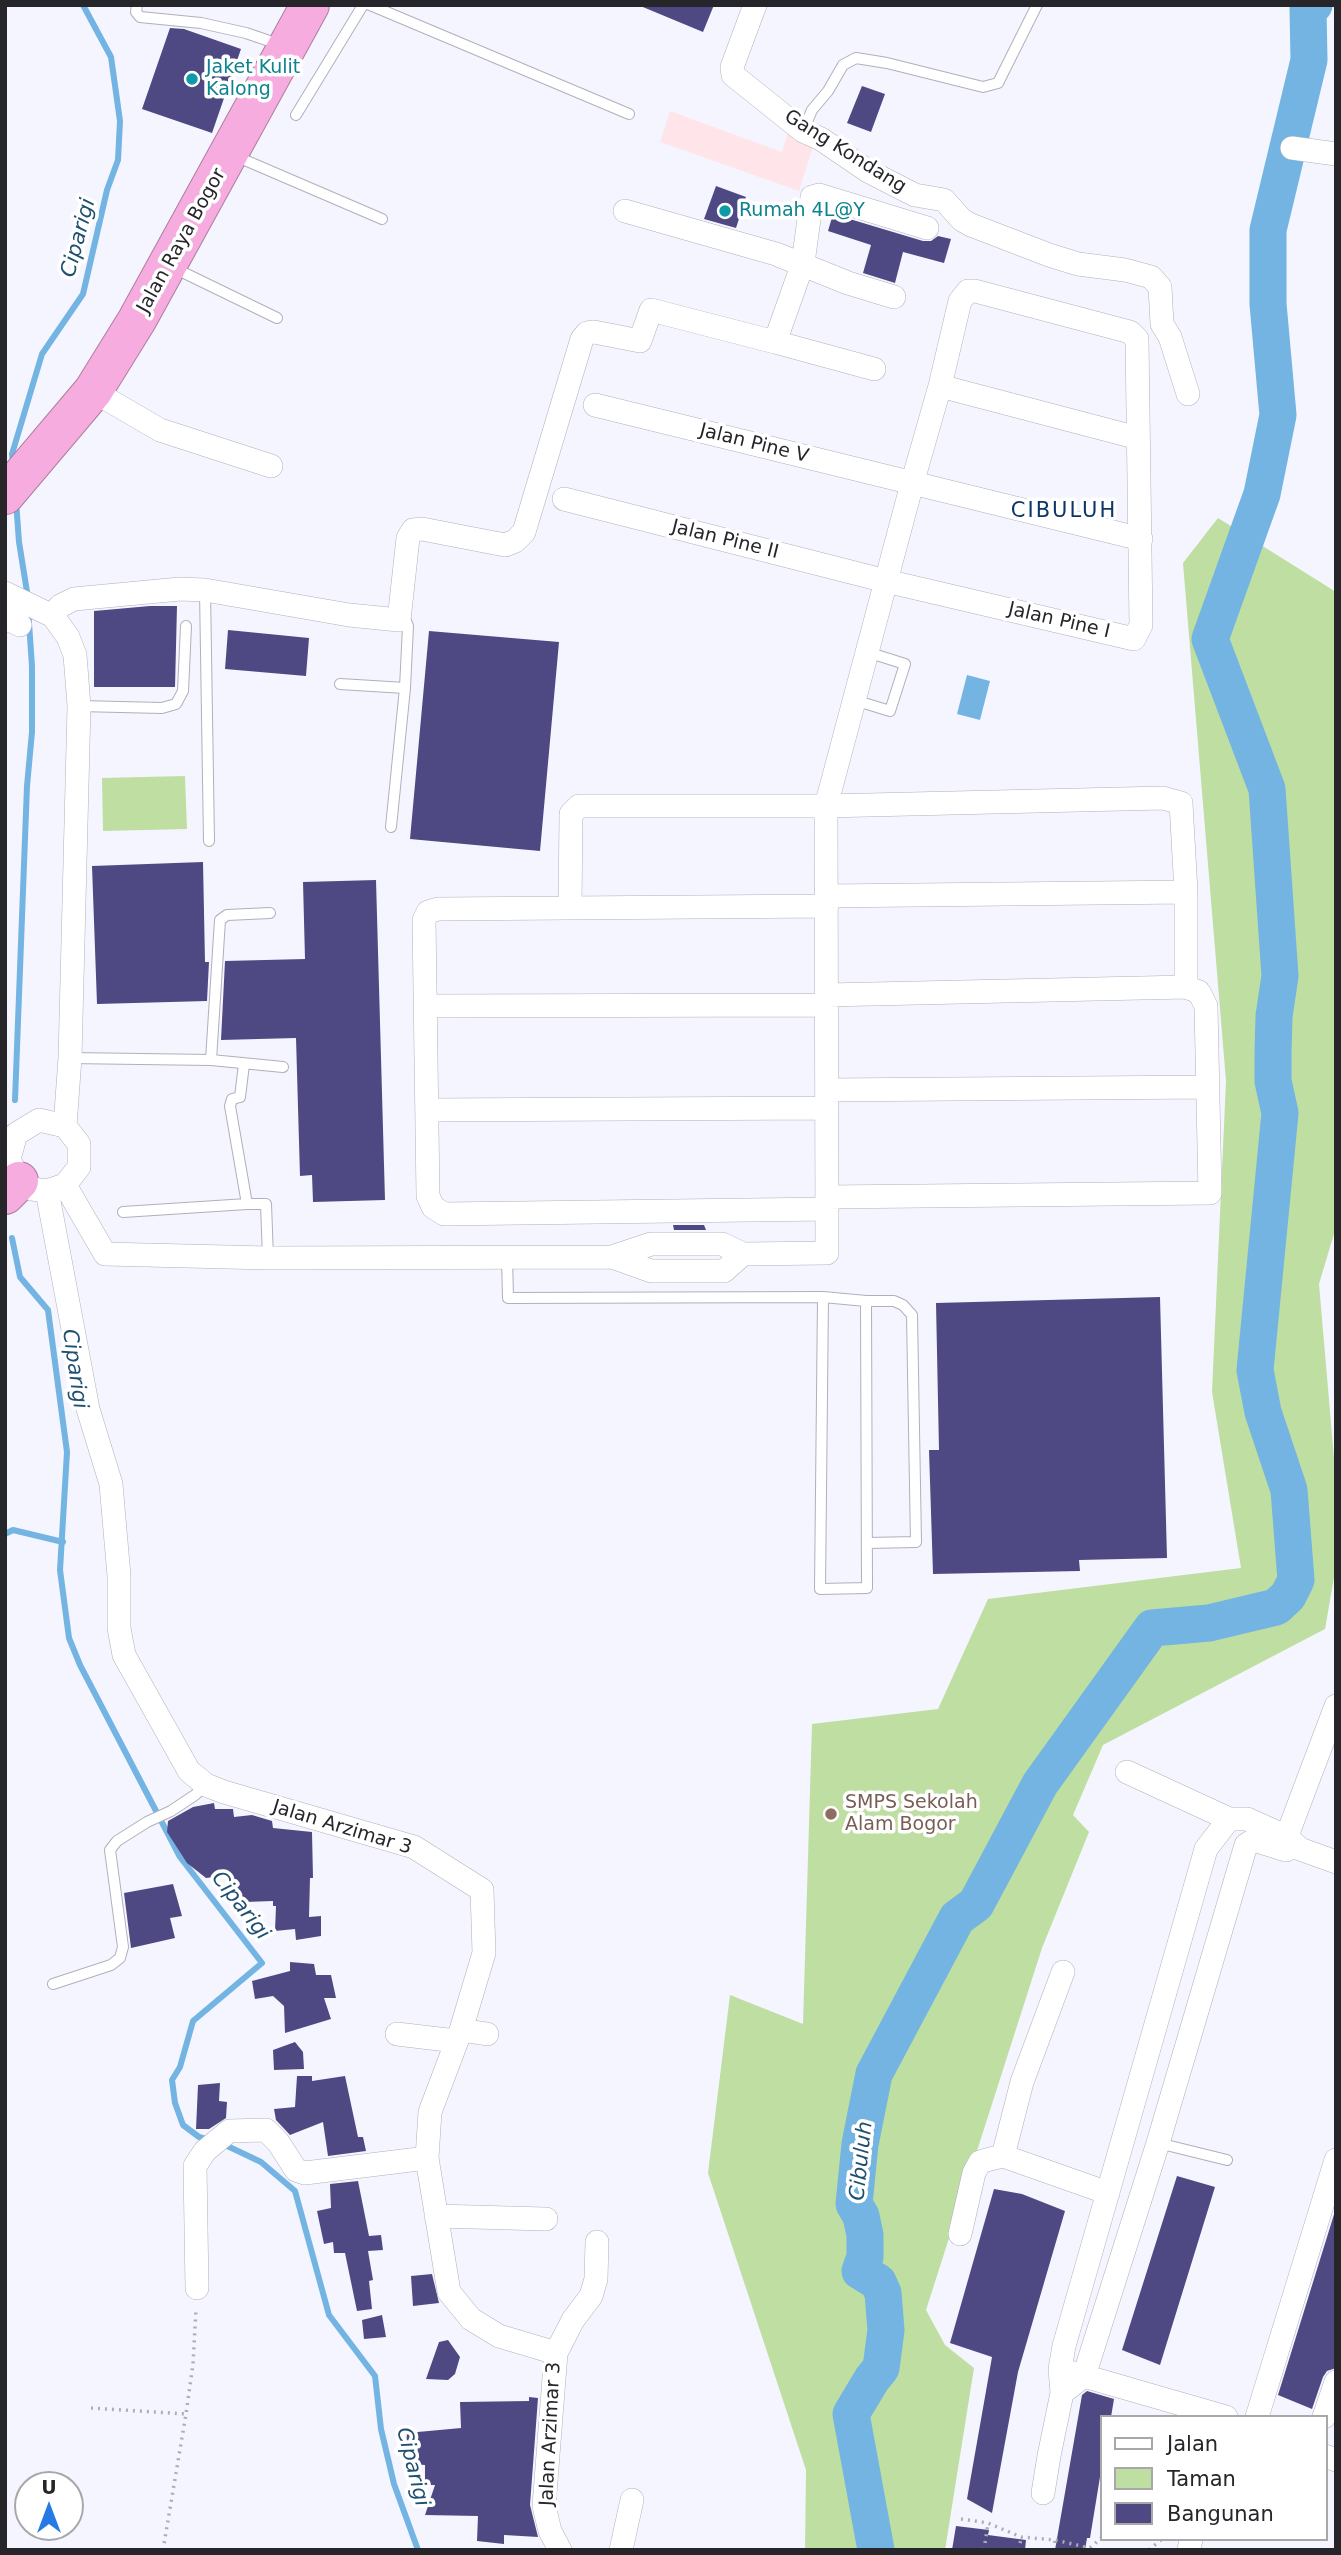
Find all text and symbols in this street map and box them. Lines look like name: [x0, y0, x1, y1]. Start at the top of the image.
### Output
place label: Jaket Kulit Kalong: [206, 57, 300, 101]
marker: Jaket Kulit Kalong: [184, 71, 200, 87]
street label: Gang Kondang: [780, 105, 910, 199]
street label: Jalan Raya Bogor: [133, 165, 231, 317]
water label: Ciparigi: [56, 196, 102, 280]
place label: Rumah 4L@Y: [739, 200, 865, 222]
marker: Rumah 4L@Y: [717, 203, 733, 219]
street label: Jalan Pine V: [697, 419, 811, 469]
district label: CIBULUH: [1012, 499, 1116, 525]
street label: Jalan Pine II: [669, 516, 781, 564]
street label: Jalan Pine I: [1006, 598, 1112, 644]
water label: Ciparigi: [56, 1327, 92, 1411]
place label: SMPS Sekolah Alam Bogor: [845, 1792, 978, 1836]
street label: Jalan Arzimar 3: [270, 1796, 414, 1860]
marker: SMPS Sekolah Alam Bogor: [823, 1806, 839, 1822]
water label: Ciparigi: [205, 1867, 275, 1945]
water label: Cibuluh: [845, 2120, 879, 2202]
street label: Jalan Arzimar 3: [536, 2361, 566, 2507]
legend: [1100, 2415, 1327, 2541]
water label: Ciparigi: [390, 2425, 434, 2509]
text: Jalan: [1167, 2432, 1218, 2456]
text: Taman: [1167, 2467, 1236, 2491]
north arrow: [14, 2471, 84, 2541]
text: U: [41, 2476, 57, 2498]
text: Bangunan: [1167, 2502, 1274, 2526]

